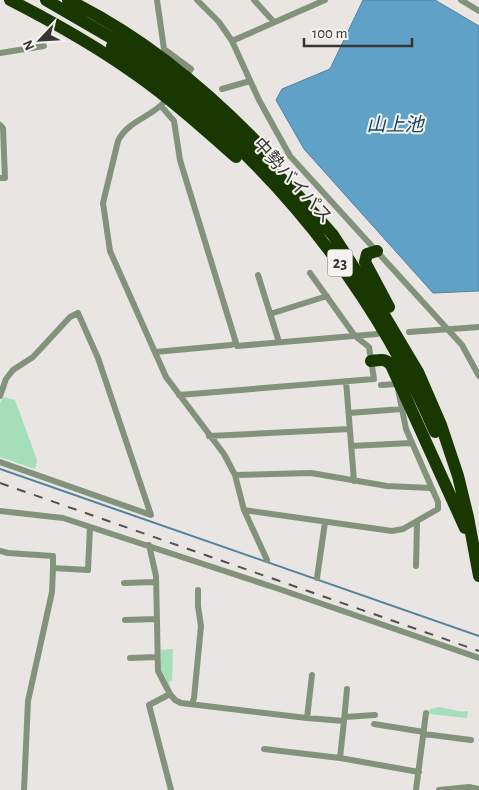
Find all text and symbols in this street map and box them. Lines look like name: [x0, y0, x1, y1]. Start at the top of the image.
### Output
north arrow: [15, 15, 65, 65]
scale bar: [304, 15, 412, 47]
text: 100 m: [312, 26, 347, 41]
text: N: [21, 38, 38, 52]
water label: 山上池: [366, 115, 425, 135]
street label: 中勢バイパス: [249, 134, 335, 227]
road number: 23: [328, 250, 352, 276]

